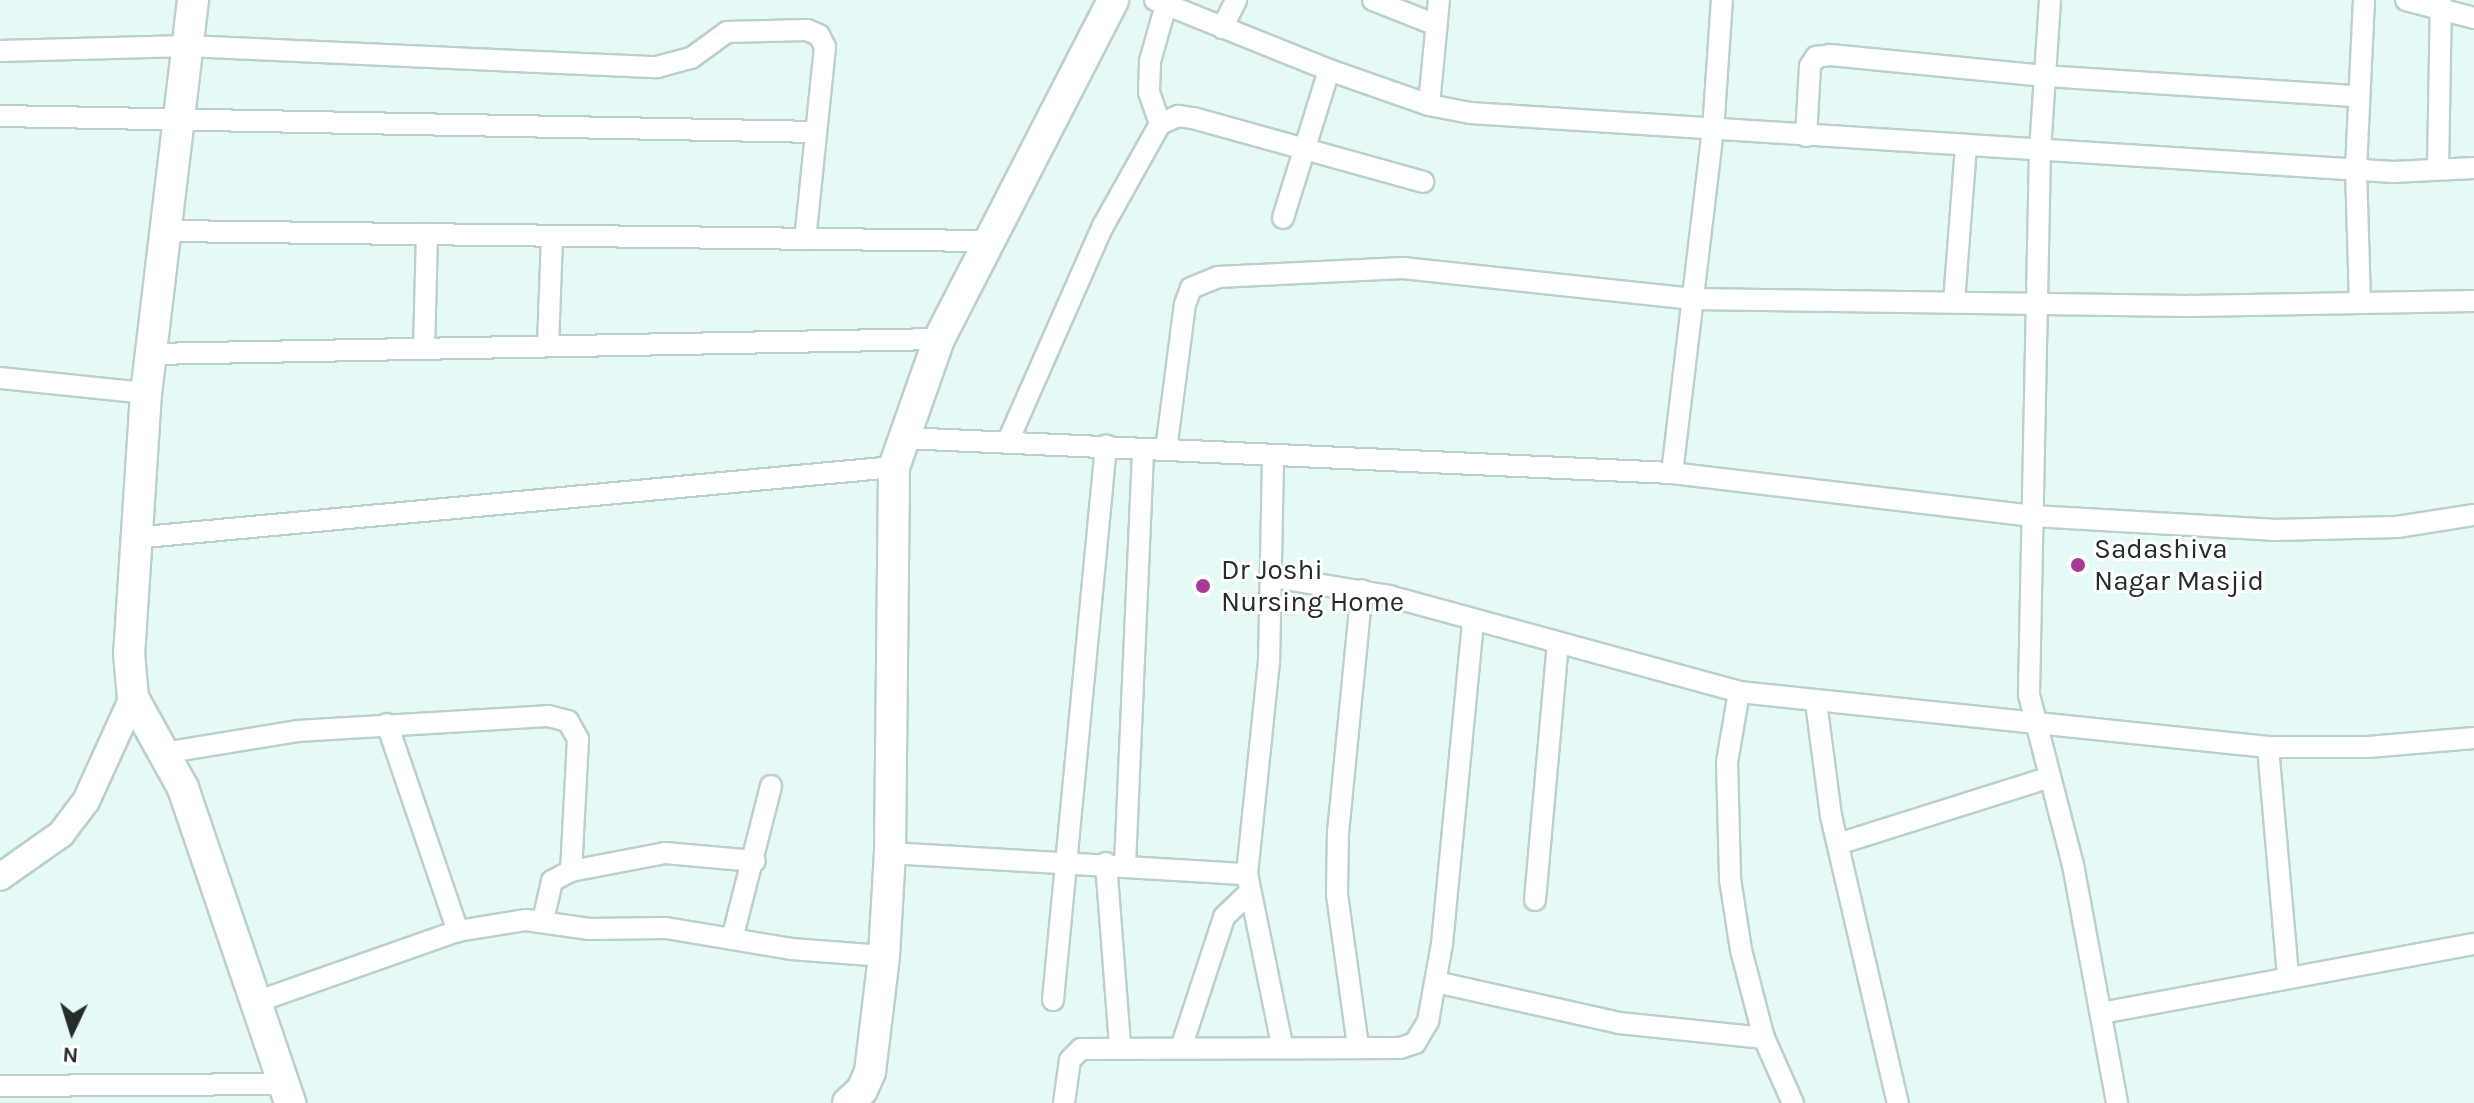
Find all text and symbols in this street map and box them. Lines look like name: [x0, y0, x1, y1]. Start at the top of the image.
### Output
place label: Sadashiva Nagar Masjid: [2094, 532, 2264, 598]
place label: Dr Joshi Nursing Home: [1221, 553, 1404, 619]
marker: Sadashiva Nagar Masjid: [2069, 556, 2087, 574]
marker: Dr Joshi Nursing Home: [1192, 575, 1214, 597]
north arrow: [32, 991, 112, 1071]
text: N: [62, 1041, 79, 1068]

